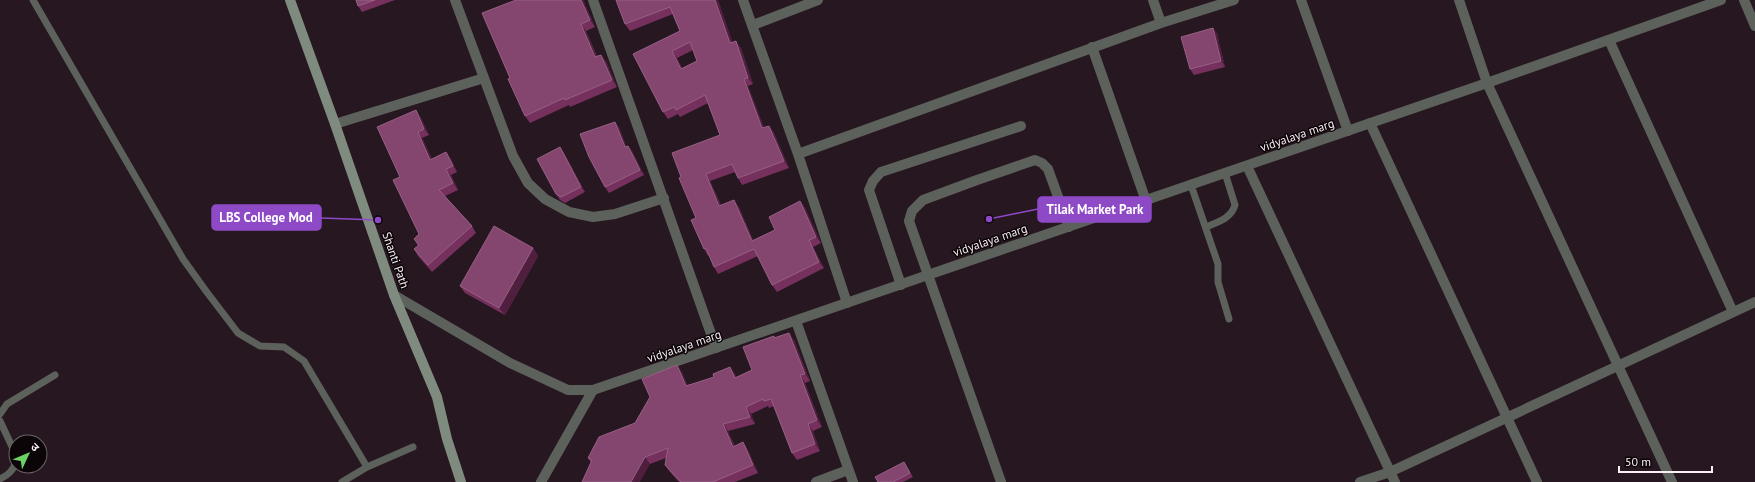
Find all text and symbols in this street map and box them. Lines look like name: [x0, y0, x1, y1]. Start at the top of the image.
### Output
street label: vidyalaya marg: [1258, 115, 1336, 155]
callout: Tilak Market Park: [1038, 197, 1151, 222]
text: Tilak Market Park: [1047, 201, 1144, 218]
callout: LBS College Mod: [212, 205, 321, 230]
text: LBS College Mod: [219, 209, 313, 226]
street label: vidyalaya marg: [951, 220, 1029, 260]
street label: Shanti Path: [379, 230, 413, 290]
street label: vidyalaya marg: [645, 326, 723, 366]
north arrow: [8, 434, 48, 474]
text: उ: [28, 440, 43, 455]
scale bar: [1619, 448, 1712, 474]
text: 50 m: [1625, 454, 1651, 469]

